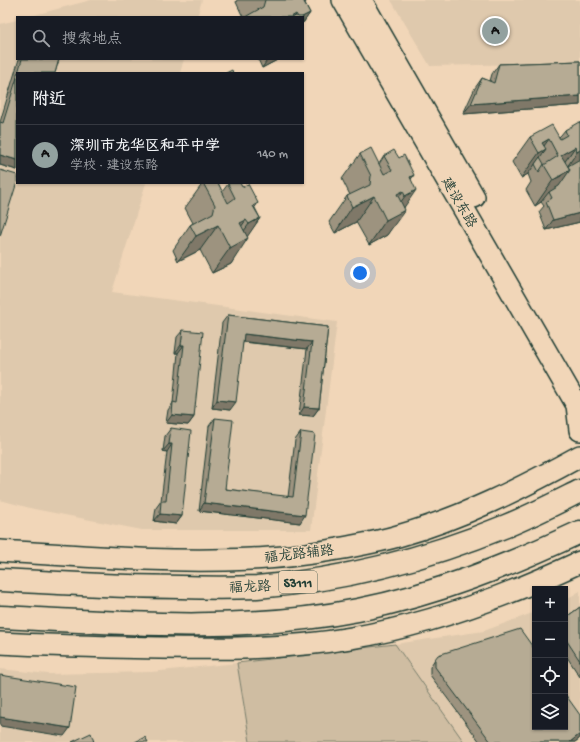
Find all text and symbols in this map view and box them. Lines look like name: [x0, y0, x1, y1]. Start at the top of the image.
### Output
search box: [16, 16, 304, 60]
pin: A: [482, 16, 508, 46]
icon: search: [30, 27, 52, 49]
text: 搜索地点: [62, 31, 122, 49]
text: 附近: [32, 91, 66, 111]
text: 深圳市龙华区和平中学: [70, 138, 220, 156]
text: A: [41, 147, 49, 162]
text: 140 m: [257, 147, 288, 162]
text: 学校 · 建设东路: [70, 159, 158, 174]
street label: 建设东路: [436, 174, 480, 232]
your location: [350, 263, 370, 283]
street label: 福龙路辅路: [263, 542, 335, 568]
road number: S3111: [279, 571, 317, 593]
street label: 福龙路: [229, 578, 272, 598]
map controls: [532, 586, 568, 730]
button: +: [532, 586, 568, 622]
button: −: [532, 622, 568, 658]
button: locate: [532, 658, 568, 694]
button: layers: [532, 694, 568, 730]

